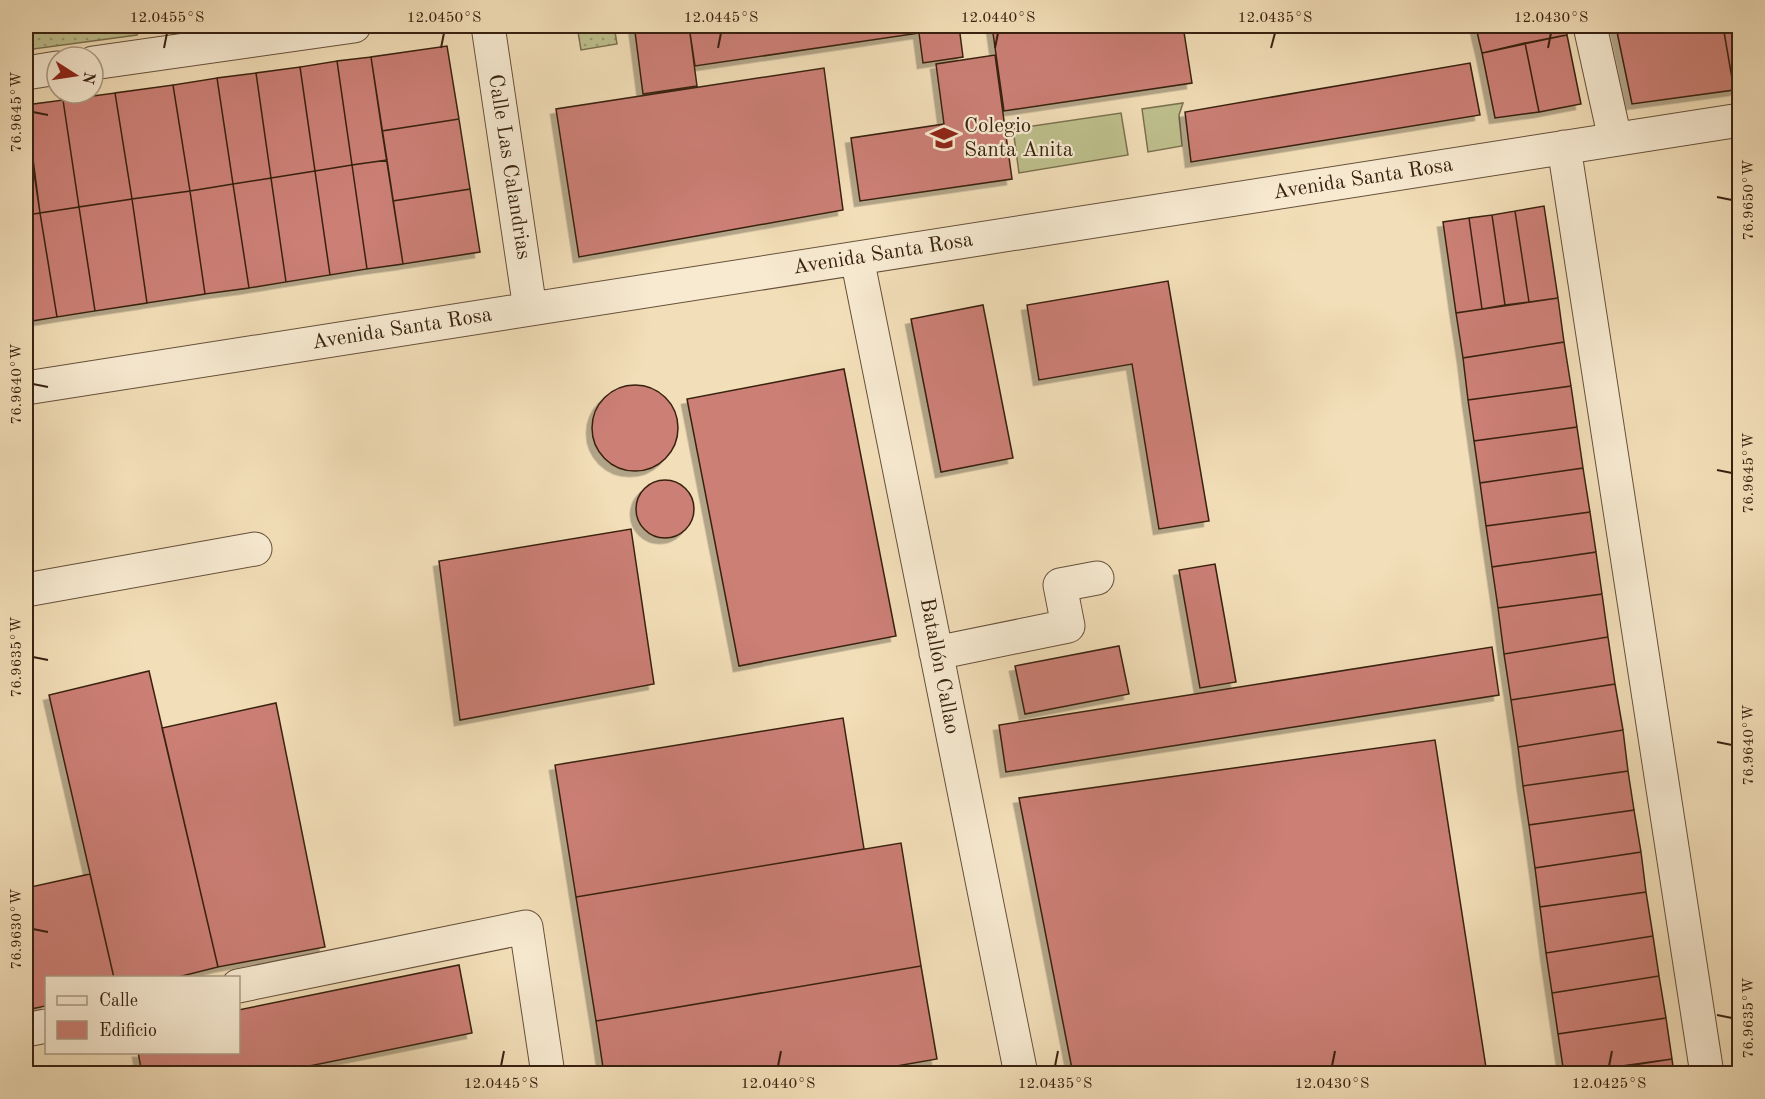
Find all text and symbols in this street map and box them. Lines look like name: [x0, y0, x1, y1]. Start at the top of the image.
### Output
text: 12.0455°S: [130, 11, 204, 26]
text: 12.0450°S: [407, 11, 481, 26]
text: 12.0445°S: [684, 11, 758, 26]
text: 12.0440°S: [961, 11, 1035, 26]
text: 12.0435°S: [1238, 11, 1312, 26]
text: 12.0430°S: [1514, 11, 1588, 26]
north arrow: [45, 45, 105, 105]
text: N: [78, 70, 97, 86]
text: 76.9645°W: [10, 71, 25, 153]
street label: Calle Las Calandrias: [484, 73, 534, 261]
place label: Colegio Santa Anita: [964, 116, 1073, 161]
school or university icon: Colegio Santa Anita: [929, 123, 959, 153]
street label: Avenida Santa Rosa: [1271, 154, 1455, 204]
text: 76.9650°W: [1742, 159, 1757, 241]
street label: Avenida Santa Rosa: [791, 229, 975, 279]
street label: Avenida Santa Rosa: [310, 304, 494, 354]
text: 76.9640°W: [10, 343, 25, 425]
text: 76.9645°W: [1742, 432, 1757, 514]
street label: Batallón Callao: [916, 596, 962, 736]
text: 76.9635°W: [10, 616, 25, 698]
text: 76.9640°W: [1742, 704, 1757, 786]
text: 76.9630°W: [10, 888, 25, 970]
legend: [45, 976, 240, 1054]
text: 76.9635°W: [1742, 977, 1757, 1059]
text: Calle: [99, 992, 138, 1010]
text: Edificio: [99, 1022, 157, 1040]
text: 12.0445°S: [464, 1077, 538, 1092]
text: 12.0440°S: [741, 1077, 815, 1092]
text: 12.0435°S: [1018, 1077, 1092, 1092]
text: 12.0430°S: [1295, 1077, 1369, 1092]
text: 12.0425°S: [1572, 1077, 1646, 1092]

